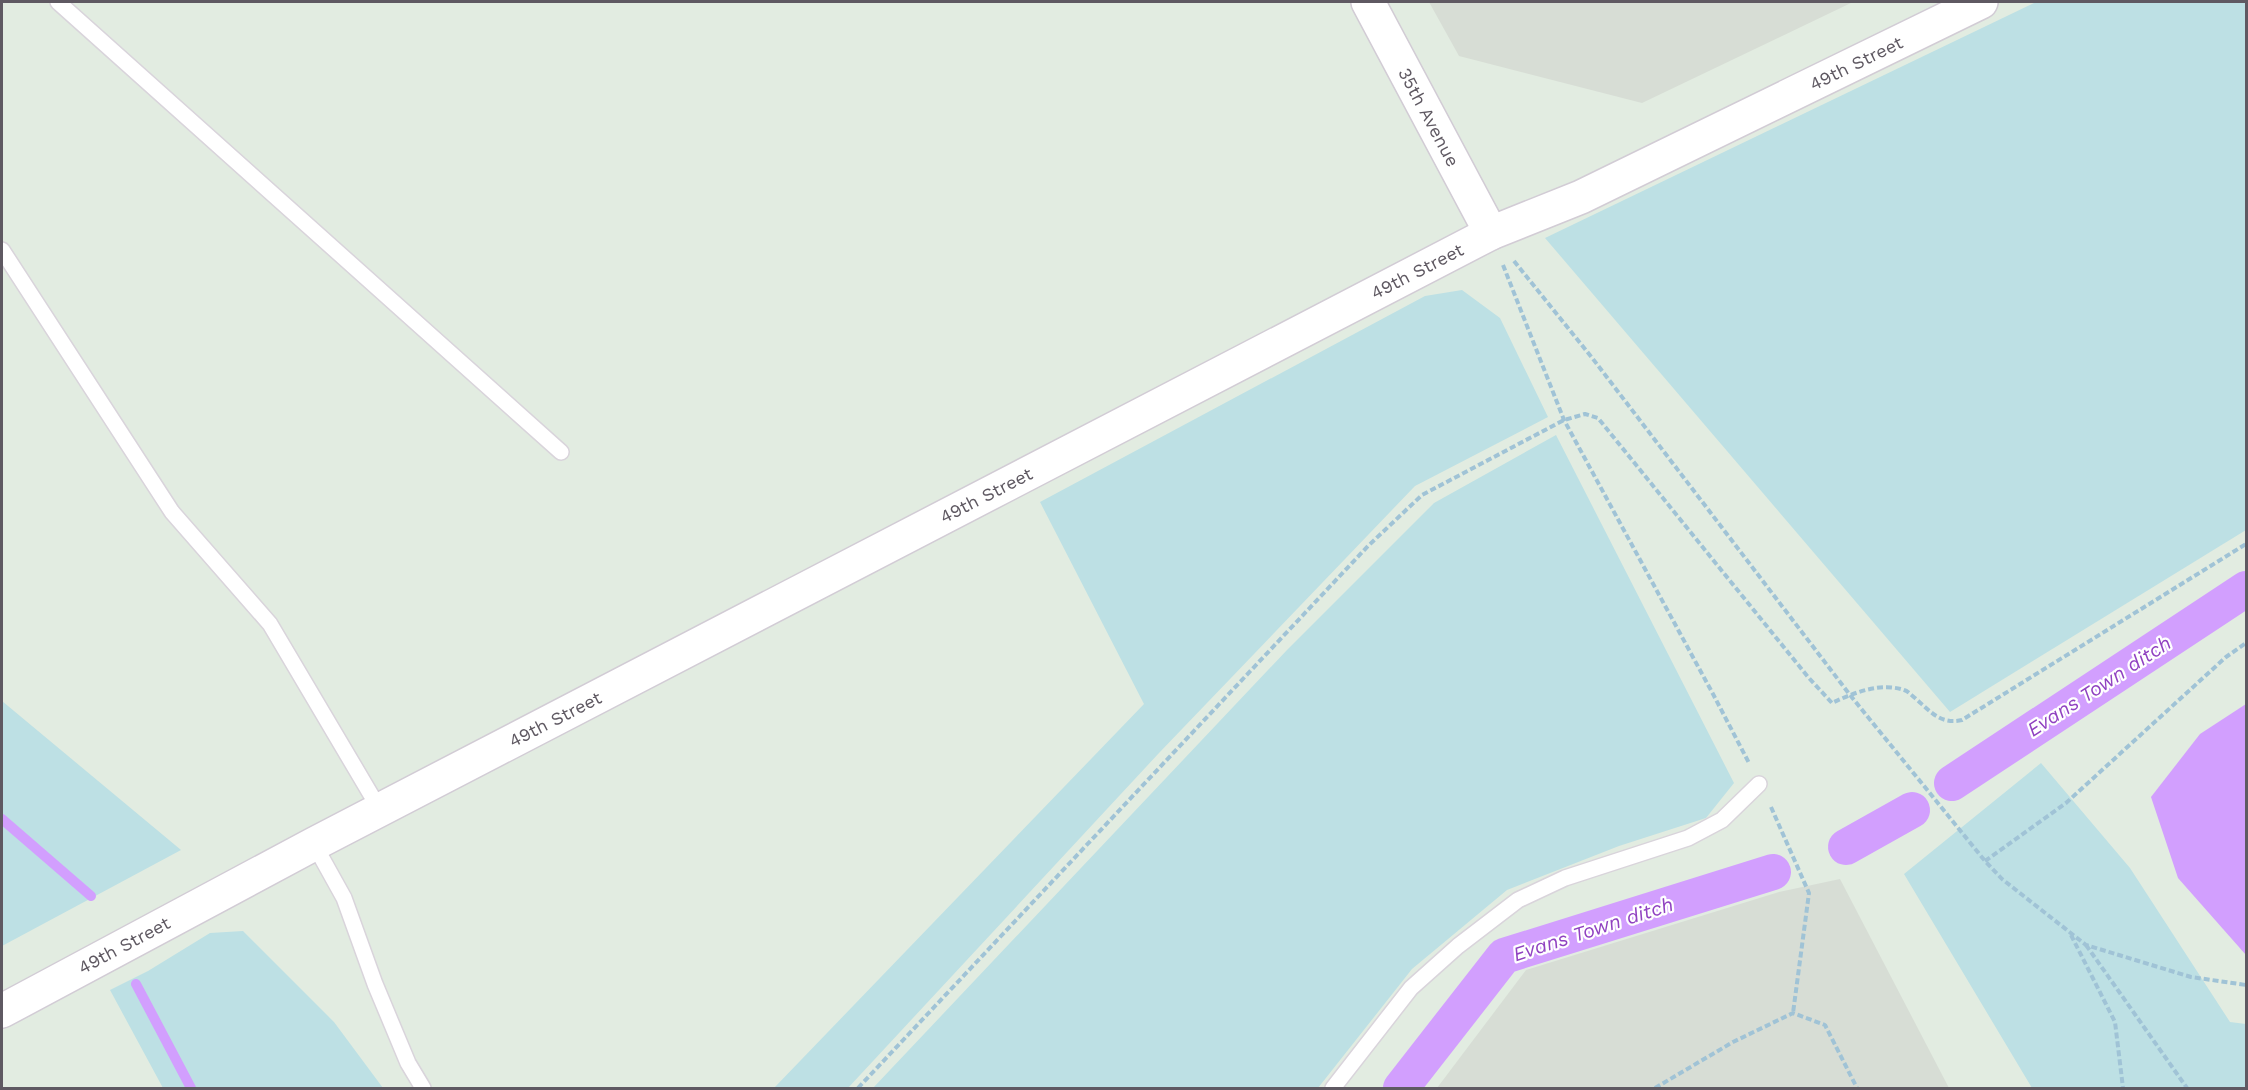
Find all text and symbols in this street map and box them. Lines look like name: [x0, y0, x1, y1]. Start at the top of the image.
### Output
street label: 49th Street: [1806, 31, 1906, 95]
street label: 35th Avenue: [1394, 64, 1464, 170]
street label: 49th Street: [1367, 238, 1467, 303]
street label: 49th Street: [936, 462, 1036, 527]
water label: Evans Town ditch: [2022, 630, 2176, 742]
street label: 49th Street: [505, 686, 605, 751]
water label: Evans Town ditch: [1510, 892, 1676, 966]
street label: 49th Street: [74, 912, 174, 978]

